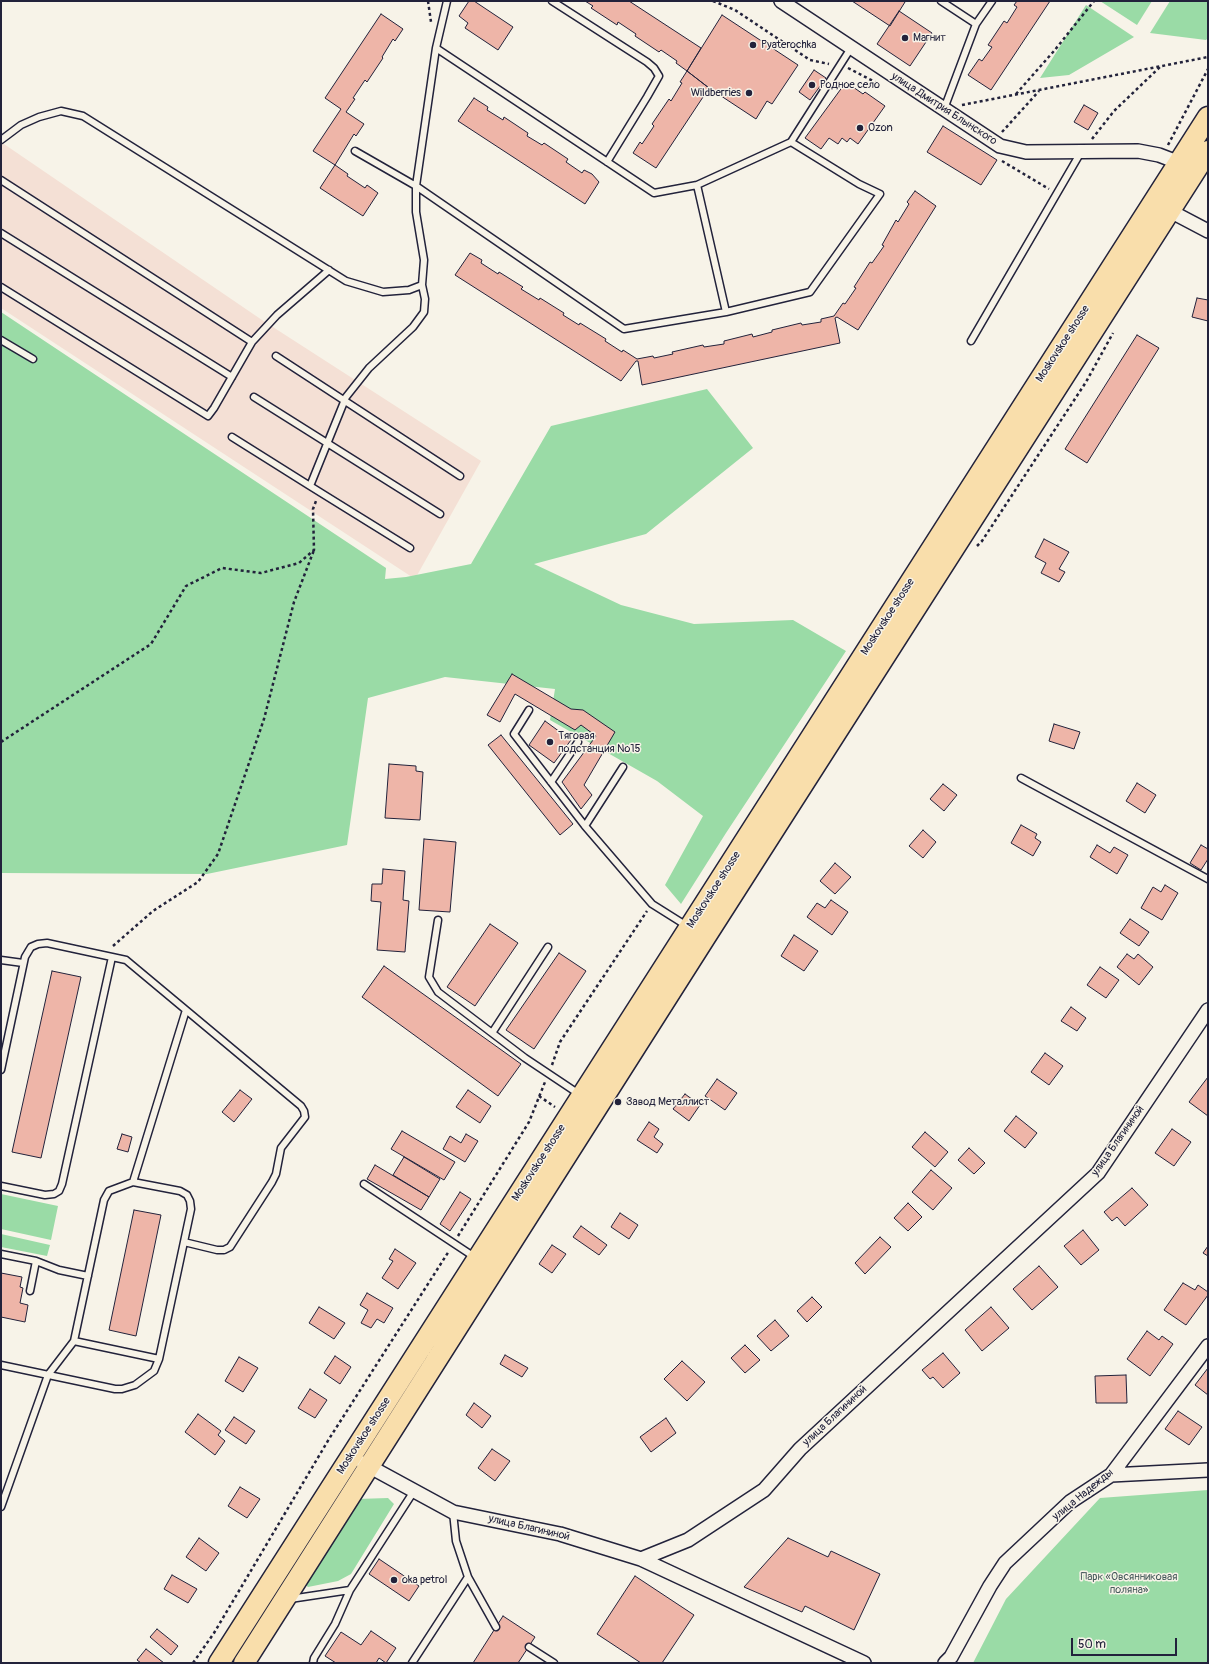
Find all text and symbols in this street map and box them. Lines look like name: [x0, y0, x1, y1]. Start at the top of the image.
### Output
place label: Магнит: [913, 31, 946, 45]
marker: Магнит: [900, 33, 910, 43]
place label: Pyaterochka: [761, 38, 816, 52]
marker: Pyaterochka: [748, 40, 758, 50]
street label: улица Дмитрия Блынского: [889, 70, 999, 148]
place label: Родное село: [820, 78, 880, 92]
marker: Родное село: [807, 80, 817, 90]
place label: Wildberries: [691, 86, 741, 100]
marker: Wildberries: [744, 88, 754, 98]
place label: Ozon: [868, 121, 893, 135]
marker: Ozon: [855, 123, 865, 133]
street label: Moskovskoe shosse: [1033, 303, 1093, 385]
street label: Moskovskoe shosse: [858, 576, 918, 658]
place label: Тяговая подстанция №15: [558, 729, 641, 755]
marker: Тяговая подстанция №15: [545, 737, 555, 747]
street label: Moskovskoe shosse: [684, 849, 744, 931]
place label: Завод Металлист: [626, 1095, 709, 1109]
marker: Завод Металлист: [613, 1097, 623, 1107]
street label: улица Благининой: [1089, 1103, 1147, 1179]
street label: Moskovskoe shosse: [509, 1122, 569, 1204]
street label: улица Благининой: [800, 1383, 870, 1449]
street label: Moskovskoe shosse: [334, 1395, 394, 1477]
street label: улица Надежды: [1050, 1466, 1116, 1524]
street label: улица Благининой: [487, 1512, 571, 1544]
park label: Парк «Овсянниковая поляна»: [1081, 1570, 1177, 1596]
place label: oka petrol: [402, 1573, 447, 1587]
marker: oka petrol: [389, 1575, 399, 1585]
scale bar: [1073, 1630, 1179, 1656]
text: 50 m: [1078, 1637, 1106, 1652]

